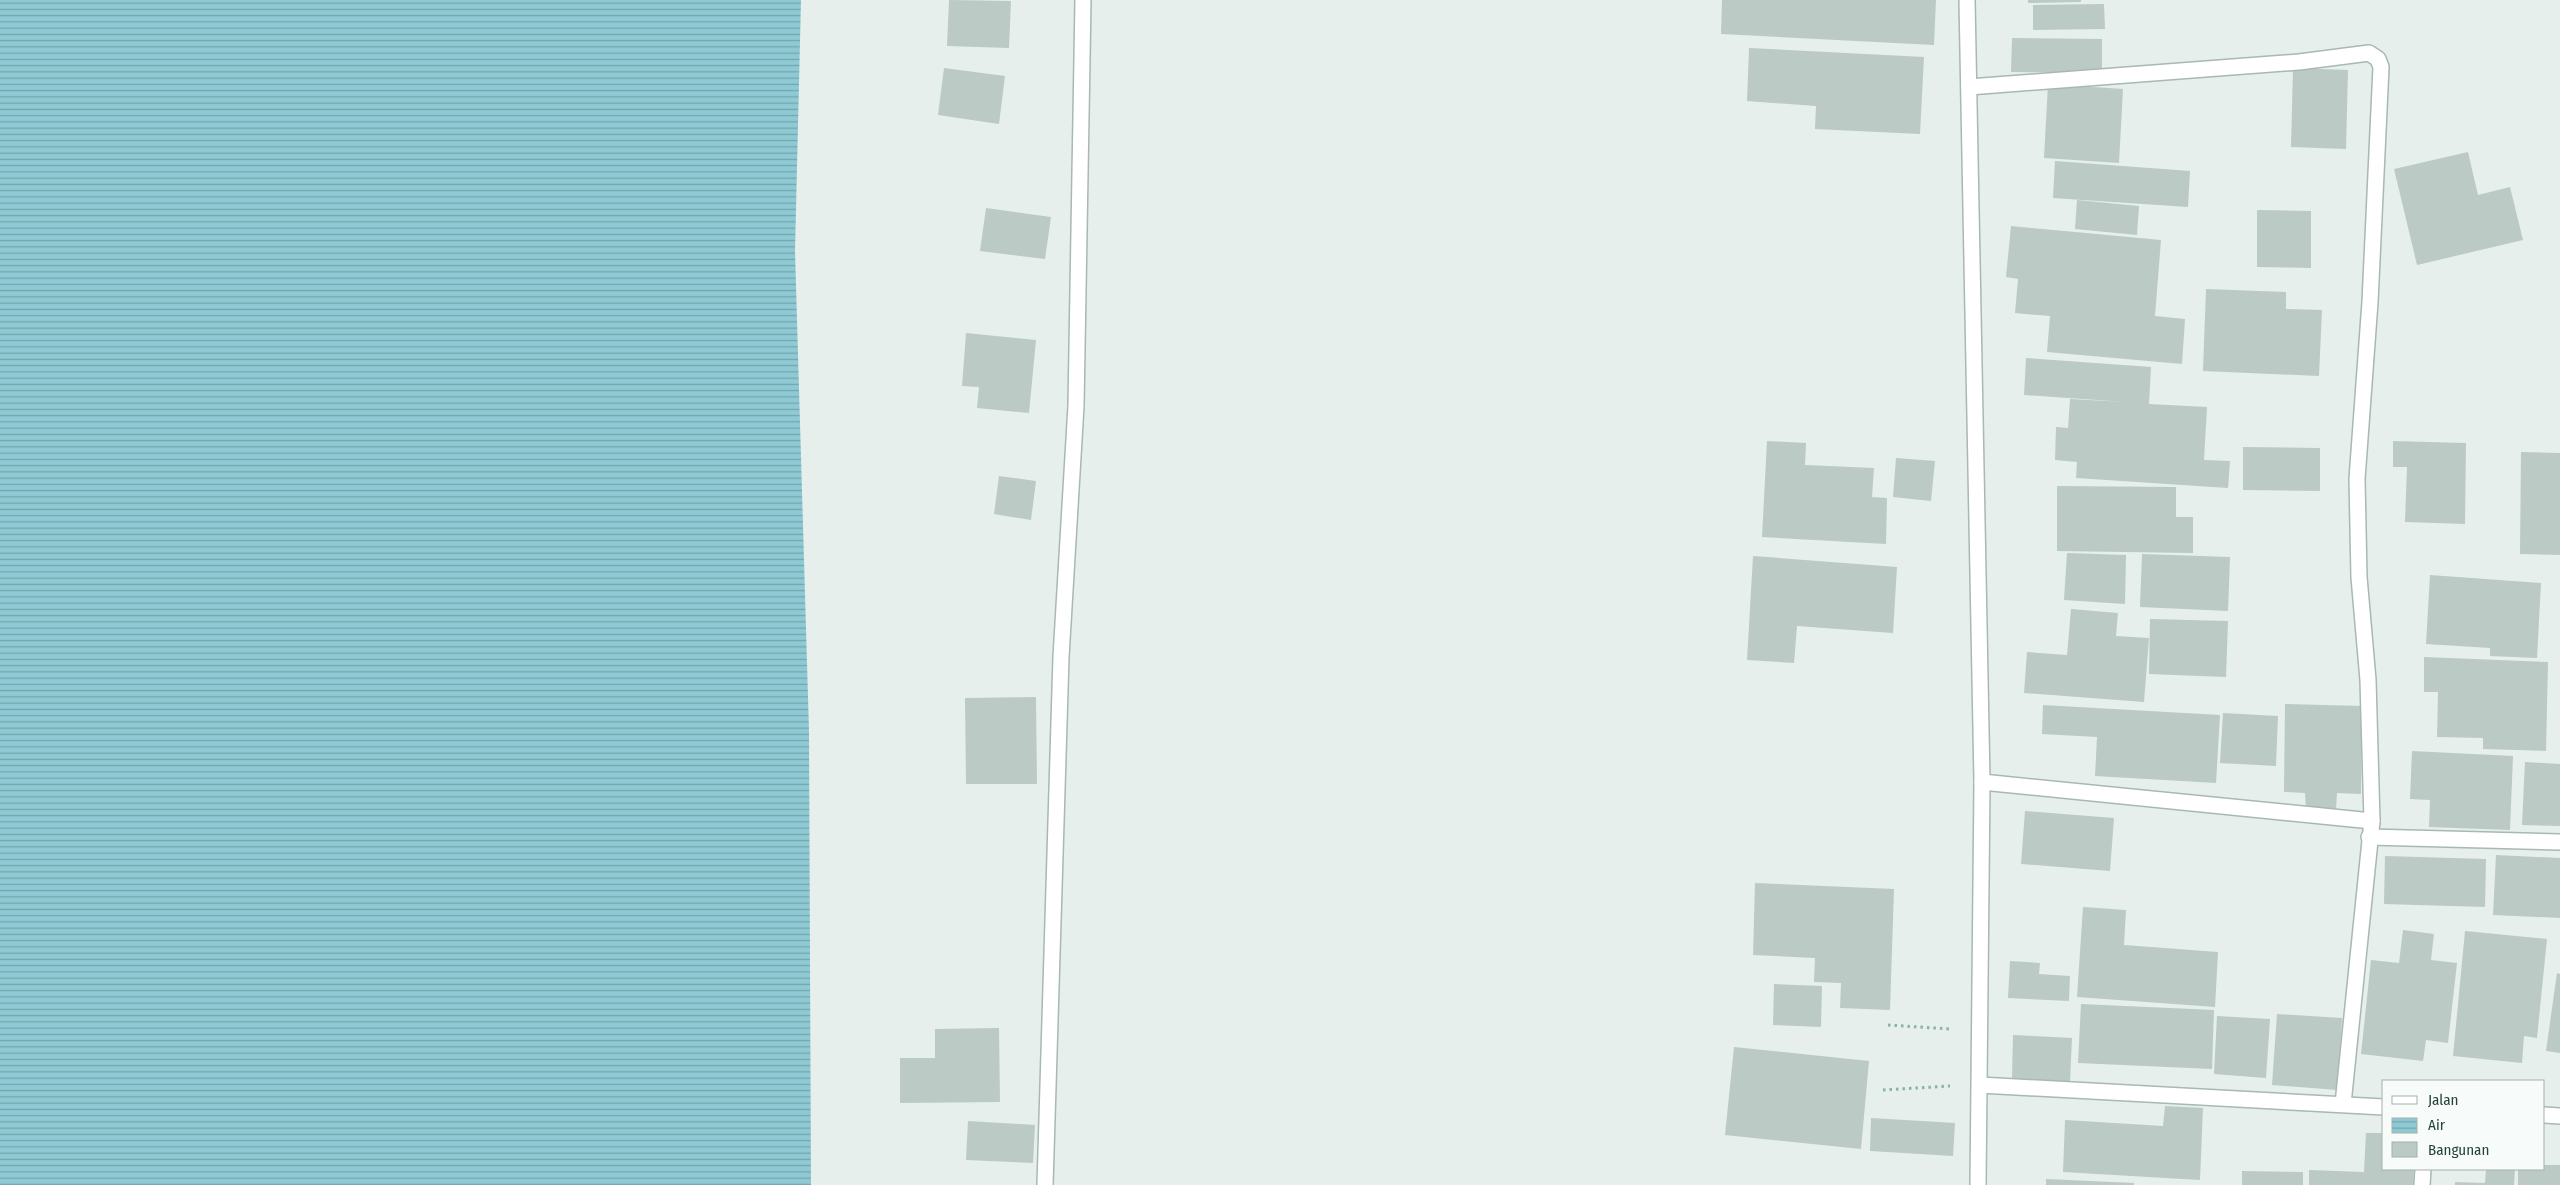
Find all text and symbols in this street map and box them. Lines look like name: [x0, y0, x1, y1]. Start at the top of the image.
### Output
legend: [2382, 1080, 2545, 1170]
text: Jalan: [2428, 1091, 2458, 1109]
text: Air: [2428, 1116, 2446, 1134]
text: Bangunan: [2428, 1141, 2489, 1159]

